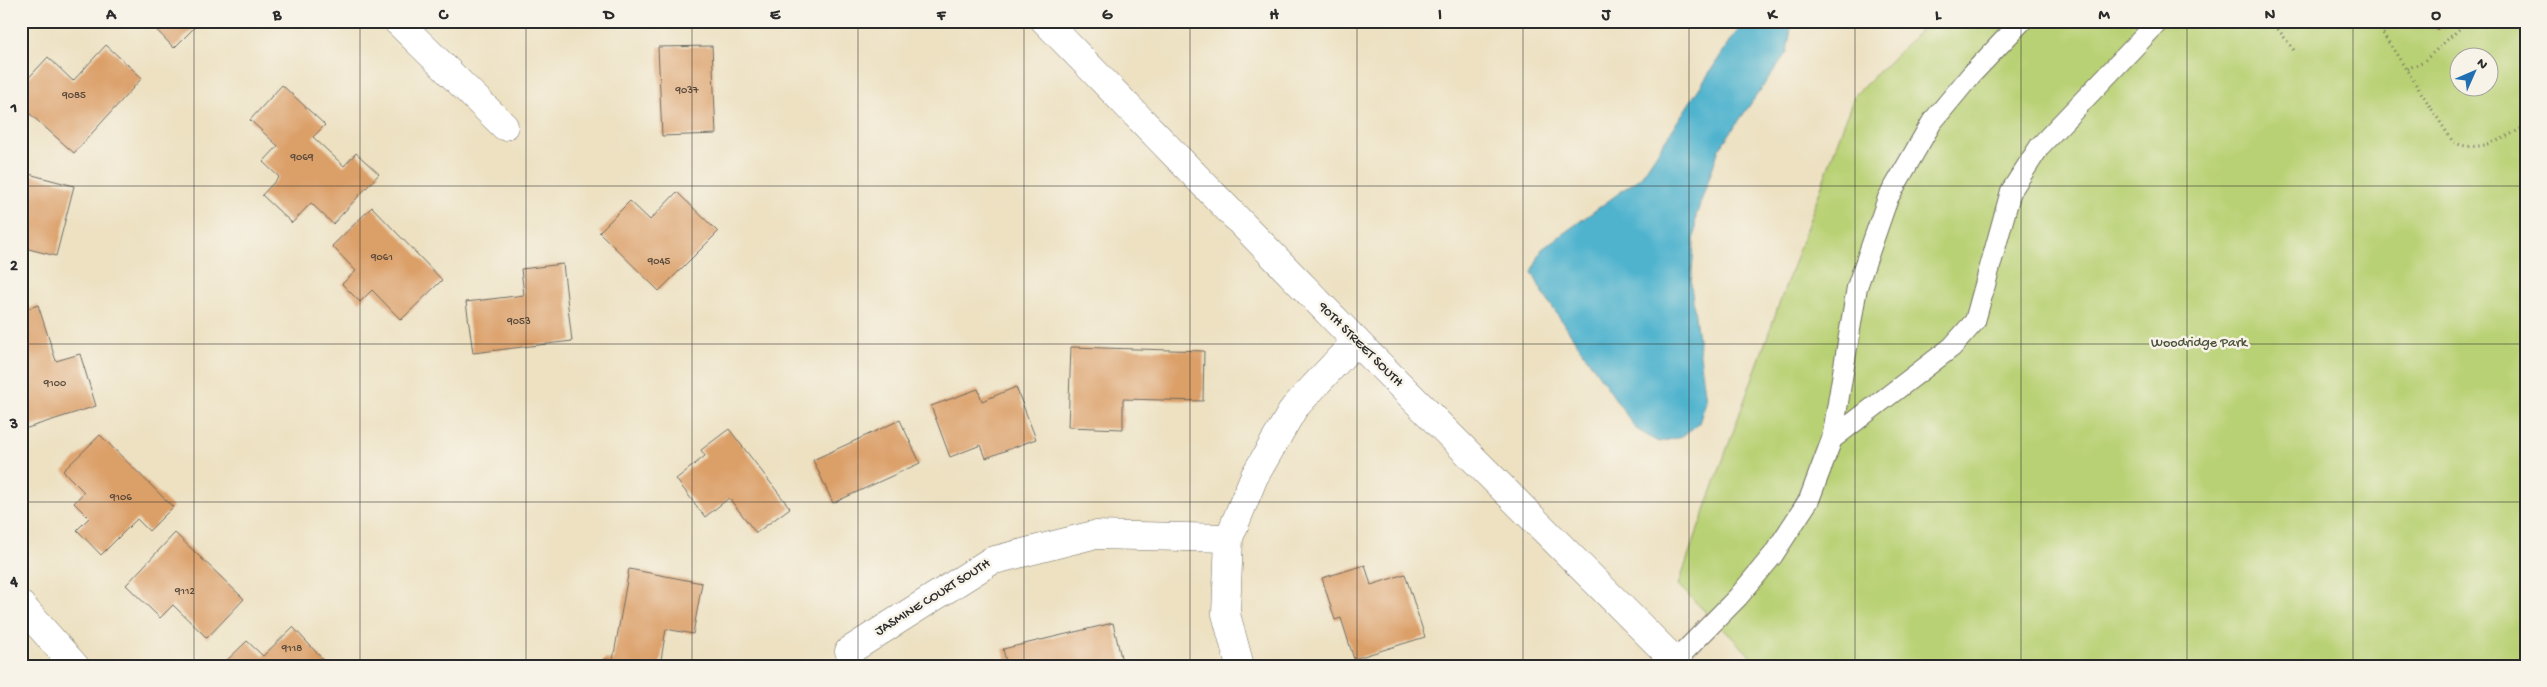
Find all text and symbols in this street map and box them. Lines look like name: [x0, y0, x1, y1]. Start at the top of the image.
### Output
text: A: [105, 7, 117, 26]
text: B: [272, 7, 282, 26]
text: C: [438, 7, 449, 26]
text: D: [602, 7, 615, 26]
text: E: [770, 7, 781, 26]
text: F: [936, 7, 947, 26]
text: G: [1102, 7, 1113, 26]
text: H: [1269, 7, 1279, 26]
text: I: [1438, 7, 1442, 26]
text: J: [1601, 7, 1612, 26]
text: K: [1767, 7, 1779, 26]
text: L: [1935, 7, 1942, 26]
text: M: [2098, 7, 2110, 26]
text: N: [2265, 7, 2276, 26]
text: O: [2431, 7, 2441, 26]
north arrow: [2450, 48, 2500, 98]
text: N: [2472, 55, 2491, 74]
house number: 9037: [674, 85, 699, 97]
house number: 9085: [61, 90, 86, 102]
text: 1: [10, 100, 17, 119]
house number: 9069: [290, 152, 314, 164]
house number: 9061: [370, 252, 393, 264]
house number: 9045: [647, 256, 671, 268]
text: 2: [10, 258, 18, 277]
street label: 90TH STREET SOUTH: [1313, 298, 1407, 392]
house number: 9053: [506, 316, 531, 328]
park label: Woodridge Park: [2151, 335, 2249, 352]
house number: 9100: [43, 378, 66, 390]
text: 3: [9, 416, 18, 435]
house number: 9106: [109, 492, 132, 504]
street label: JASMINE COURT SOUTH: [872, 555, 995, 640]
text: 4: [9, 574, 18, 593]
house number: 9112: [174, 586, 195, 598]
house number: 9118: [281, 643, 302, 655]

